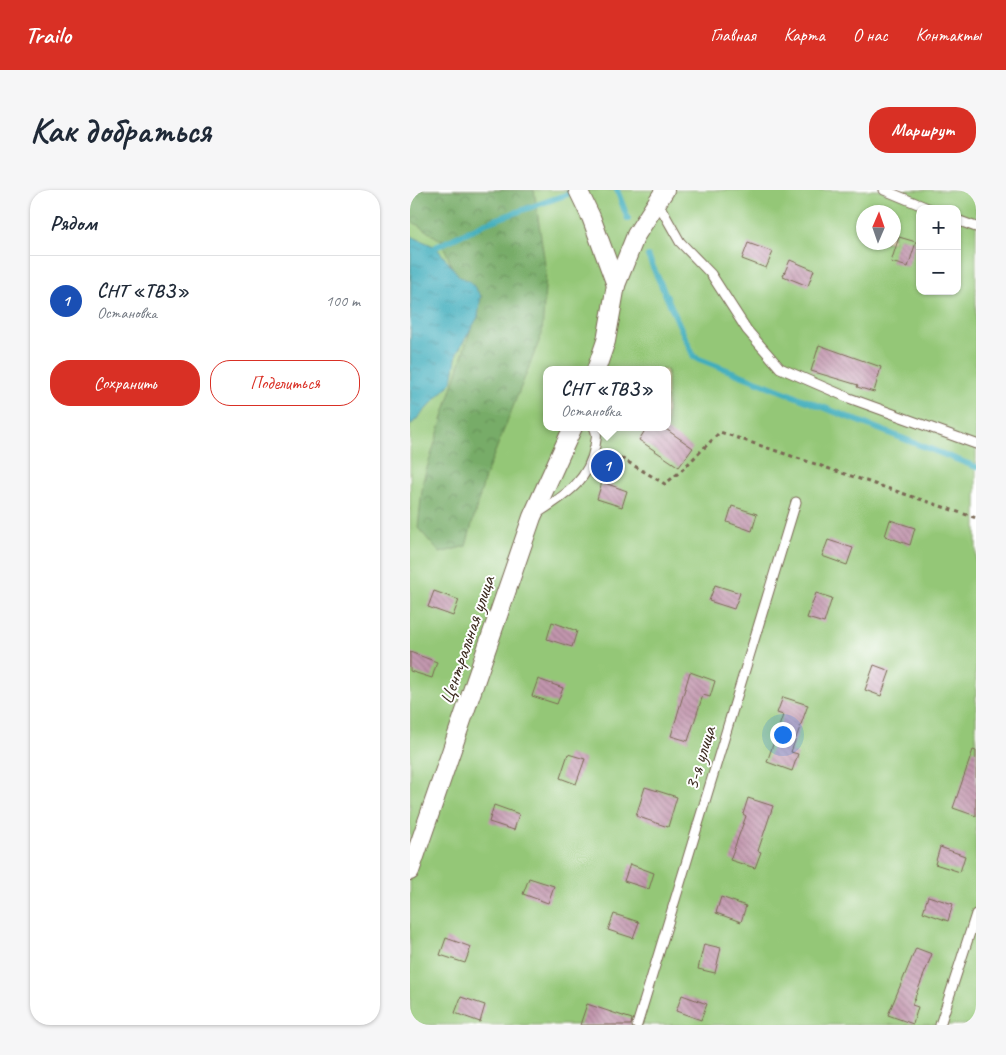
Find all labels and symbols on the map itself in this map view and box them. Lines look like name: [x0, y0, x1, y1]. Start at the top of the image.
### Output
north arrow: [856, 205, 901, 250]
pin: 1: [591, 447, 623, 485]
street label: Центральная улица: [433, 571, 501, 707]
street label: 3-я улица: [679, 722, 722, 793]
your location: [770, 722, 796, 748]

